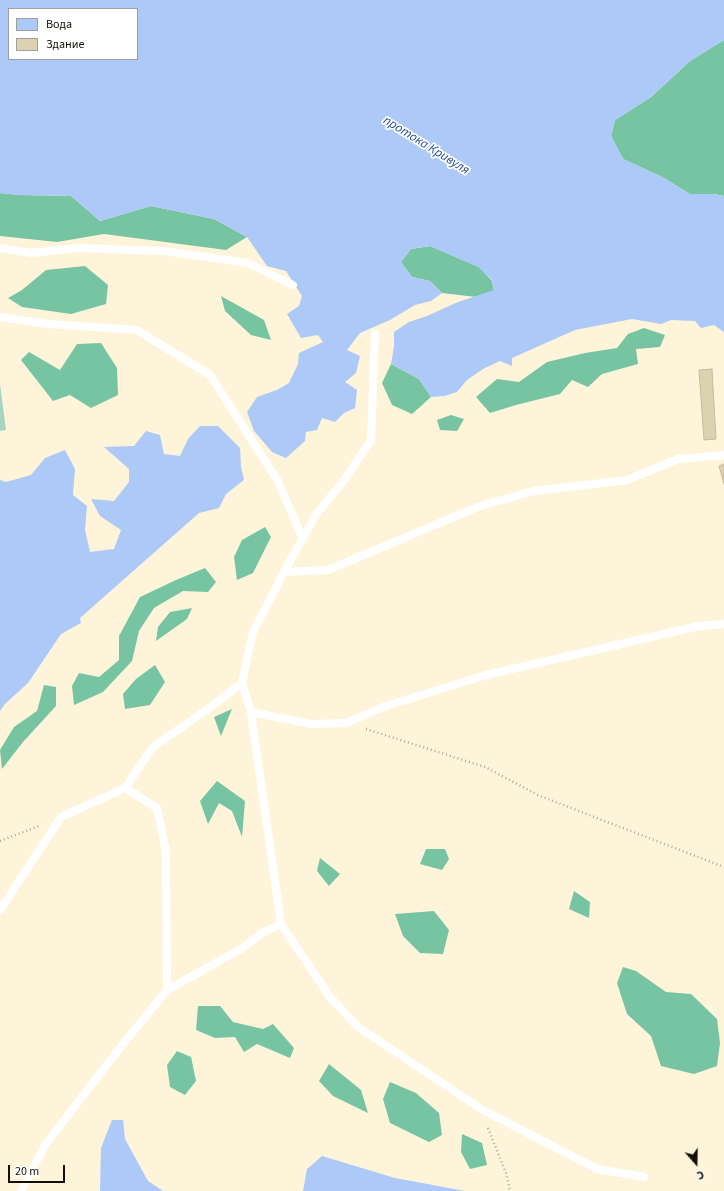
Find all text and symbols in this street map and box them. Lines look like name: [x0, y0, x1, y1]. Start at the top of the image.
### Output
legend: [8, 8, 138, 60]
text: Вода: [46, 16, 72, 33]
text: Здание: [46, 36, 85, 53]
water label: протока Кривуля: [380, 113, 472, 179]
north arrow: [676, 1143, 716, 1183]
scale bar: [10, 1157, 67, 1183]
text: 20 m: [15, 1163, 39, 1180]
text: С: [695, 1167, 706, 1183]

